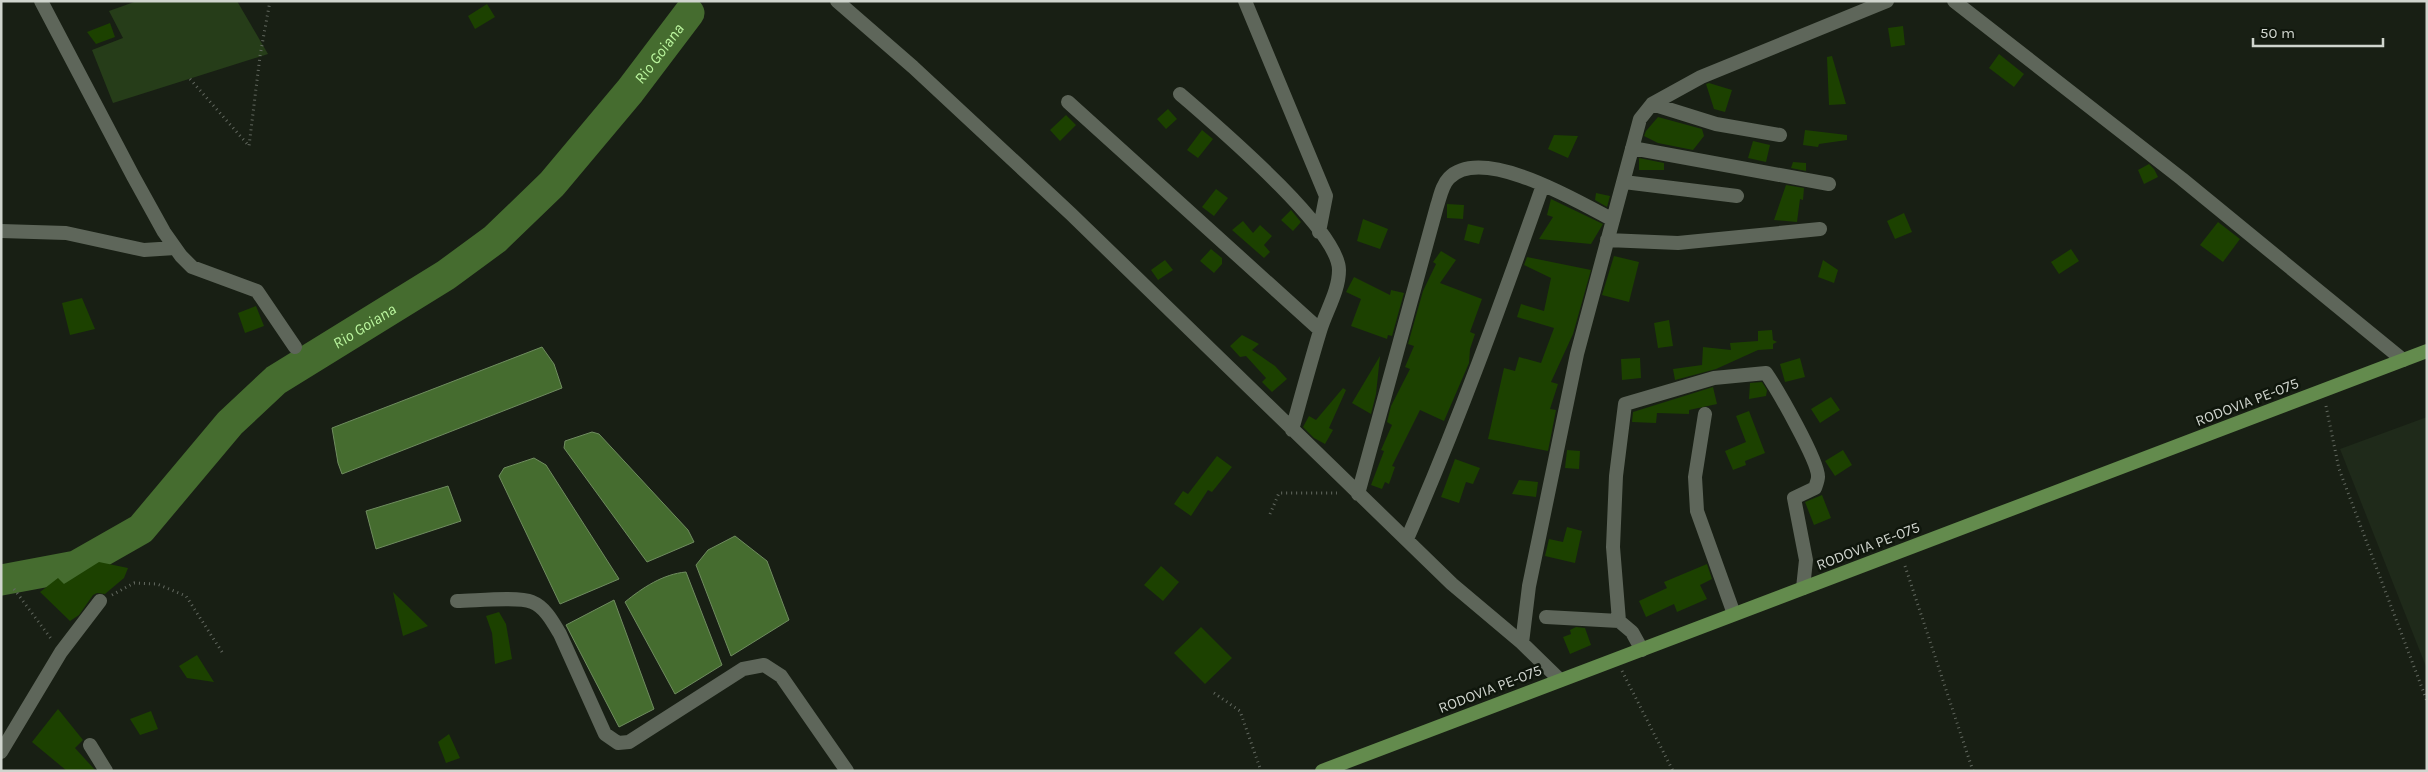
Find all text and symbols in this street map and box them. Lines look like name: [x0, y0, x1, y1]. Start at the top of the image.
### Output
scale bar: [2253, 15, 2383, 47]
water label: Rio Goiana: [630, 19, 687, 87]
text: 50 m: [2260, 24, 2295, 42]
water label: Rio Goiana: [329, 299, 399, 352]
street label: RODOVIA PE-075: [2193, 374, 2301, 430]
street label: RODOVIA PE-075: [1814, 518, 1922, 574]
street label: RODOVIA PE-075: [1436, 661, 1544, 717]

